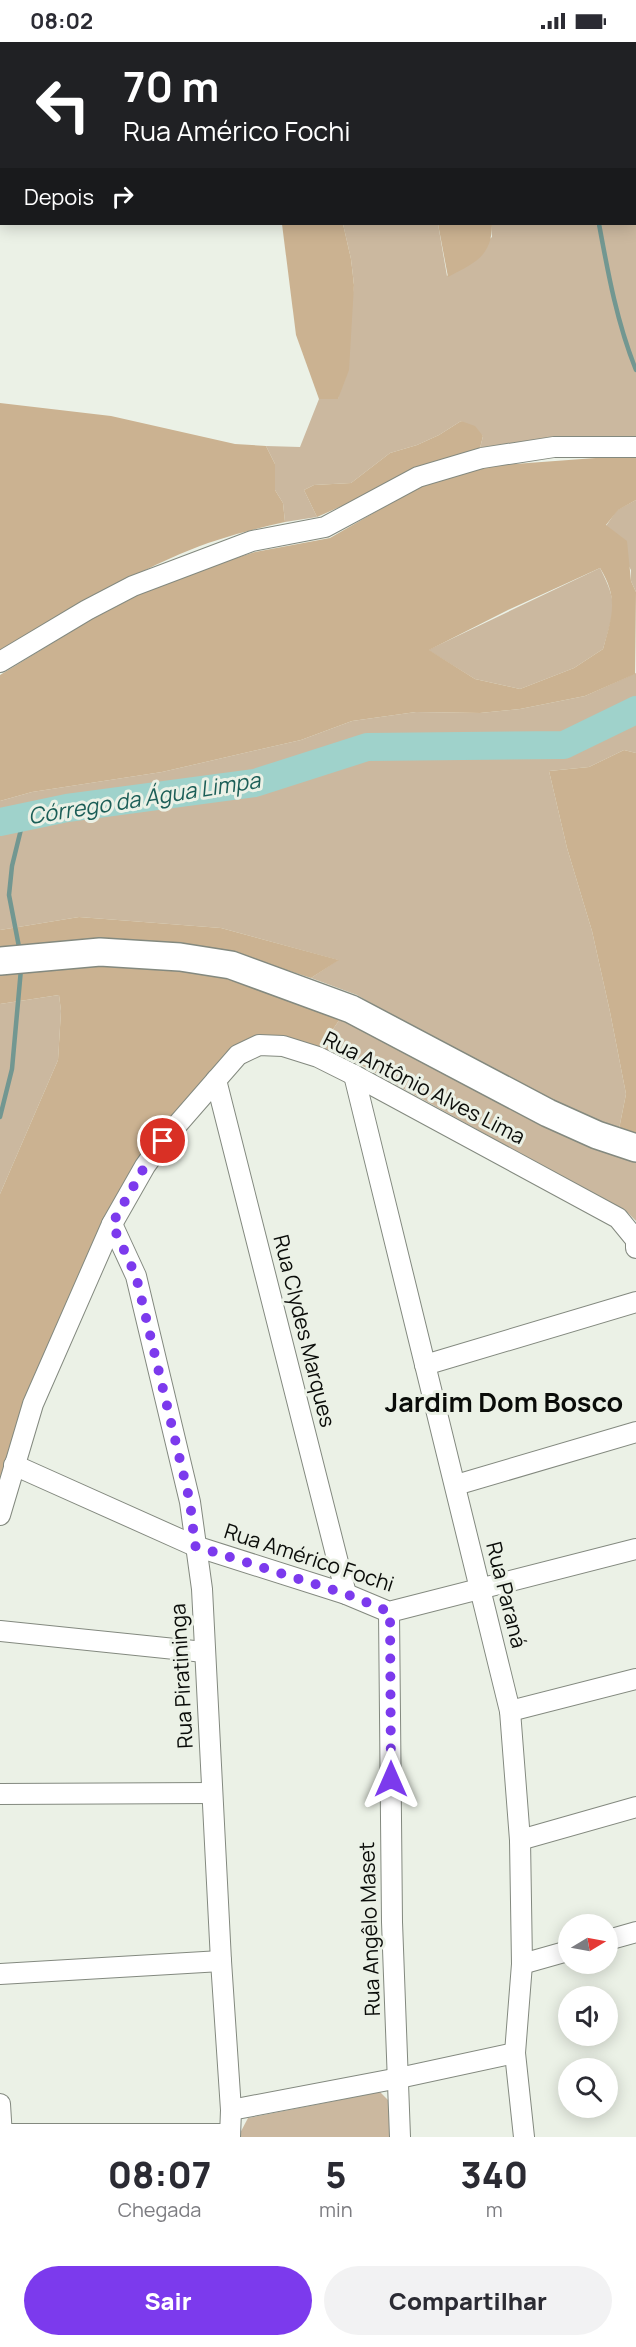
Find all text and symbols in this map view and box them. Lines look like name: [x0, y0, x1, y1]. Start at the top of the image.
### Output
text: 08:02: [30, 6, 93, 36]
text: 70 m: [123, 57, 219, 115]
icon: left: [24, 66, 102, 144]
text: Rua Américo Fochi: [123, 112, 351, 149]
icon: right: [106, 180, 139, 213]
text: Depois: [24, 182, 94, 212]
water label: Córrego da Água Limpa: [26, 765, 264, 831]
street label: Rua Antônio Alves Lima: [319, 1024, 530, 1150]
pin: [137, 1115, 188, 1166]
icon: arrive: [146, 1124, 179, 1157]
street label: Rua Clydes Marques: [268, 1232, 342, 1430]
district label: Jardim Dom Bosco: [385, 1383, 623, 1420]
street label: Rua Américo Fochi: [221, 1516, 398, 1598]
street label: Rua Paraná: [480, 1539, 534, 1651]
street label: Rua Piratininga: [163, 1603, 199, 1749]
position arrow: [359, 1747, 423, 1811]
street label: Rua Angêlo Maset: [352, 1841, 386, 2017]
north arrow: [558, 1914, 618, 1974]
map controls: [558, 1914, 618, 2118]
button: sound: [558, 1986, 618, 2046]
button: search: [558, 2058, 618, 2118]
text: 08:07: [108, 2150, 211, 2199]
text: 5: [325, 2150, 346, 2199]
text: 340: [460, 2150, 528, 2199]
text: Chegada: [118, 2196, 201, 2223]
text: min: [319, 2196, 353, 2223]
text: m: [486, 2196, 503, 2223]
button: Sair: [24, 2266, 312, 2335]
button: Compartilhar: [324, 2266, 612, 2335]

